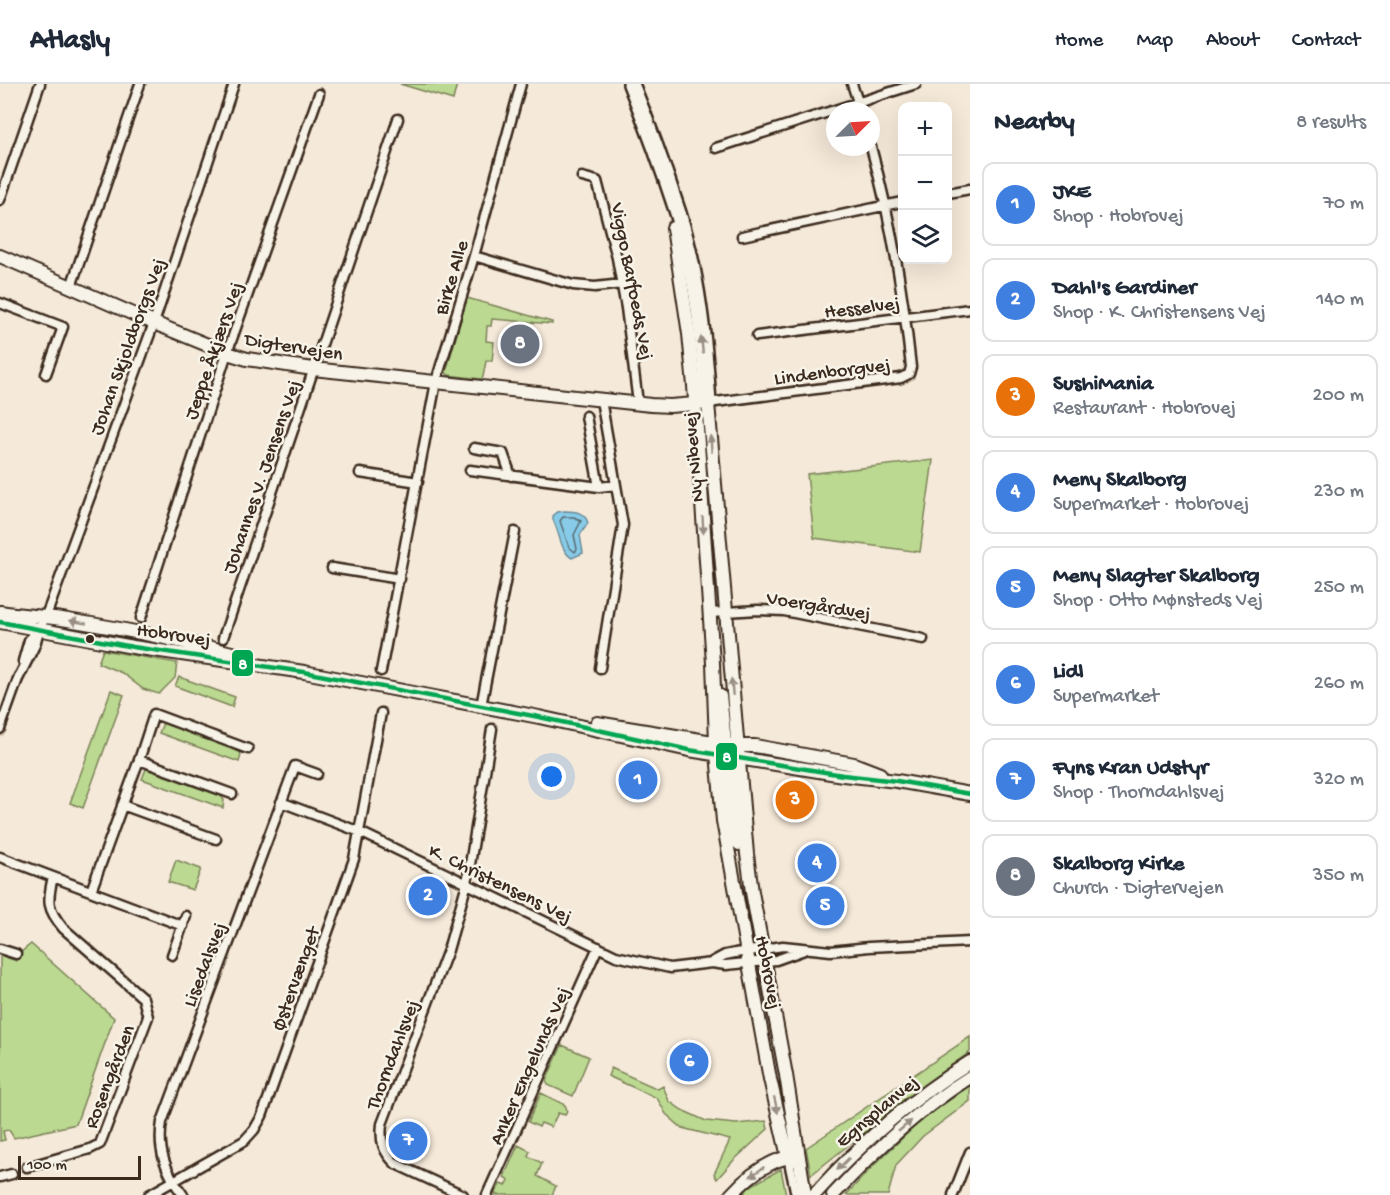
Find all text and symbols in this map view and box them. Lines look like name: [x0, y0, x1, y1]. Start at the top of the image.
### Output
text: Atlasly: [30, 25, 110, 58]
text: Home: [1055, 29, 1103, 54]
text: Map: [1136, 29, 1173, 54]
text: About: [1206, 29, 1259, 54]
text: Contact: [1292, 29, 1360, 54]
north arrow: [826, 102, 880, 156]
map controls: [898, 102, 952, 264]
button: +: [898, 102, 952, 156]
text: Nearby: [994, 108, 1075, 139]
text: 8 results: [1296, 112, 1366, 135]
button: −: [898, 156, 952, 210]
text: JKE: [1053, 180, 1090, 206]
text: 1: [1011, 193, 1020, 216]
text: 70 m: [1323, 193, 1364, 216]
street label: Viggo Barfoeds Vej: [604, 200, 657, 362]
text: Shop · Hobrovej: [1053, 206, 1184, 229]
button: layers: [898, 210, 952, 264]
street label: Birke Alle: [431, 237, 476, 319]
street label: Johan Skjoldborgs Vej: [87, 256, 172, 439]
text: Dahl's Gardiner: [1053, 276, 1196, 302]
street label: Jeppe Åkjærs Vej: [178, 278, 250, 423]
text: 2: [1011, 289, 1020, 312]
text: 140 m: [1316, 289, 1364, 312]
street label: Hesselvej: [823, 293, 902, 326]
text: Shop · K. Christensens Vej: [1053, 302, 1266, 325]
pin: 8: [500, 322, 540, 366]
street label: Digtervejen: [241, 329, 345, 368]
one-way arrow: [698, 335, 707, 354]
street label: Lindenborgvej: [773, 355, 892, 392]
text: SushiMania: [1053, 372, 1153, 398]
street label: Johannes V. Jensens Vej: [219, 377, 307, 577]
text: 3: [1010, 385, 1021, 408]
text: 200 m: [1313, 385, 1364, 408]
text: Restaurant · Hobrovej: [1053, 398, 1236, 421]
street label: Ny Nibevej: [680, 410, 711, 503]
one-way arrow: [706, 434, 716, 453]
text: Meny Skalborg: [1053, 468, 1187, 494]
text: 4: [1011, 481, 1020, 504]
text: 230 m: [1314, 481, 1364, 504]
text: Supermarket · Hobrovej: [1053, 494, 1249, 517]
one-way arrow: [698, 516, 707, 535]
text: Meny Slagter Skalborg: [1053, 564, 1260, 590]
text: 5: [1010, 577, 1021, 600]
text: 250 m: [1313, 577, 1364, 600]
street label: Voergårdvej: [764, 587, 872, 627]
text: Shop · Otto Mønsteds Vej: [1053, 590, 1263, 613]
one-way arrow: [68, 617, 87, 626]
street label: Hobrovej: [135, 620, 212, 653]
unlabelled marker: [84, 633, 96, 645]
line badge: 8: [231, 649, 254, 677]
text: 8: [239, 657, 248, 676]
text: Lidl: [1053, 660, 1084, 686]
text: 6: [1010, 673, 1021, 696]
text: 260 m: [1314, 673, 1364, 696]
one-way arrow: [727, 678, 736, 697]
text: Supermarket: [1053, 686, 1159, 709]
line badge: 8: [715, 742, 738, 771]
text: 8: [723, 750, 732, 769]
text: Fyns Kran Udstyr: [1053, 756, 1208, 782]
pin: 1: [618, 758, 658, 802]
your location: [537, 762, 566, 791]
text: 7: [1010, 769, 1021, 792]
text: 320 m: [1314, 769, 1364, 792]
pin: 3: [776, 778, 814, 822]
text: Shop · Thorndahlsvej: [1053, 782, 1225, 805]
street label: K. Christensens Vej: [424, 840, 575, 930]
pin: 4: [798, 840, 836, 886]
text: Skalborg Kirke: [1053, 852, 1184, 878]
text: 8: [1010, 865, 1021, 888]
text: 350 m: [1313, 865, 1364, 888]
pin: 2: [408, 874, 448, 918]
text: Church · Digtervejen: [1053, 878, 1223, 901]
pin: 5: [806, 884, 844, 928]
street label: Lisedalsvej: [180, 920, 233, 1011]
street label: Østervænget: [268, 923, 327, 1034]
street label: Hobrovej: [748, 934, 785, 1012]
street label: Anker Engelunds Vej: [486, 984, 576, 1149]
street label: Thorndahlsvej: [362, 997, 426, 1114]
street label: Rosengården: [80, 1021, 142, 1132]
pin: 6: [670, 1040, 708, 1084]
street label: Egnsplanvej: [832, 1072, 924, 1154]
one-way arrow: [772, 1096, 781, 1115]
pin: 7: [388, 1118, 428, 1164]
one-way arrow: [897, 1119, 913, 1132]
scale bar: [18, 1153, 141, 1180]
one-way arrow: [836, 1156, 850, 1171]
text: 100 m: [27, 1157, 67, 1176]
one-way arrow: [749, 1166, 765, 1178]

